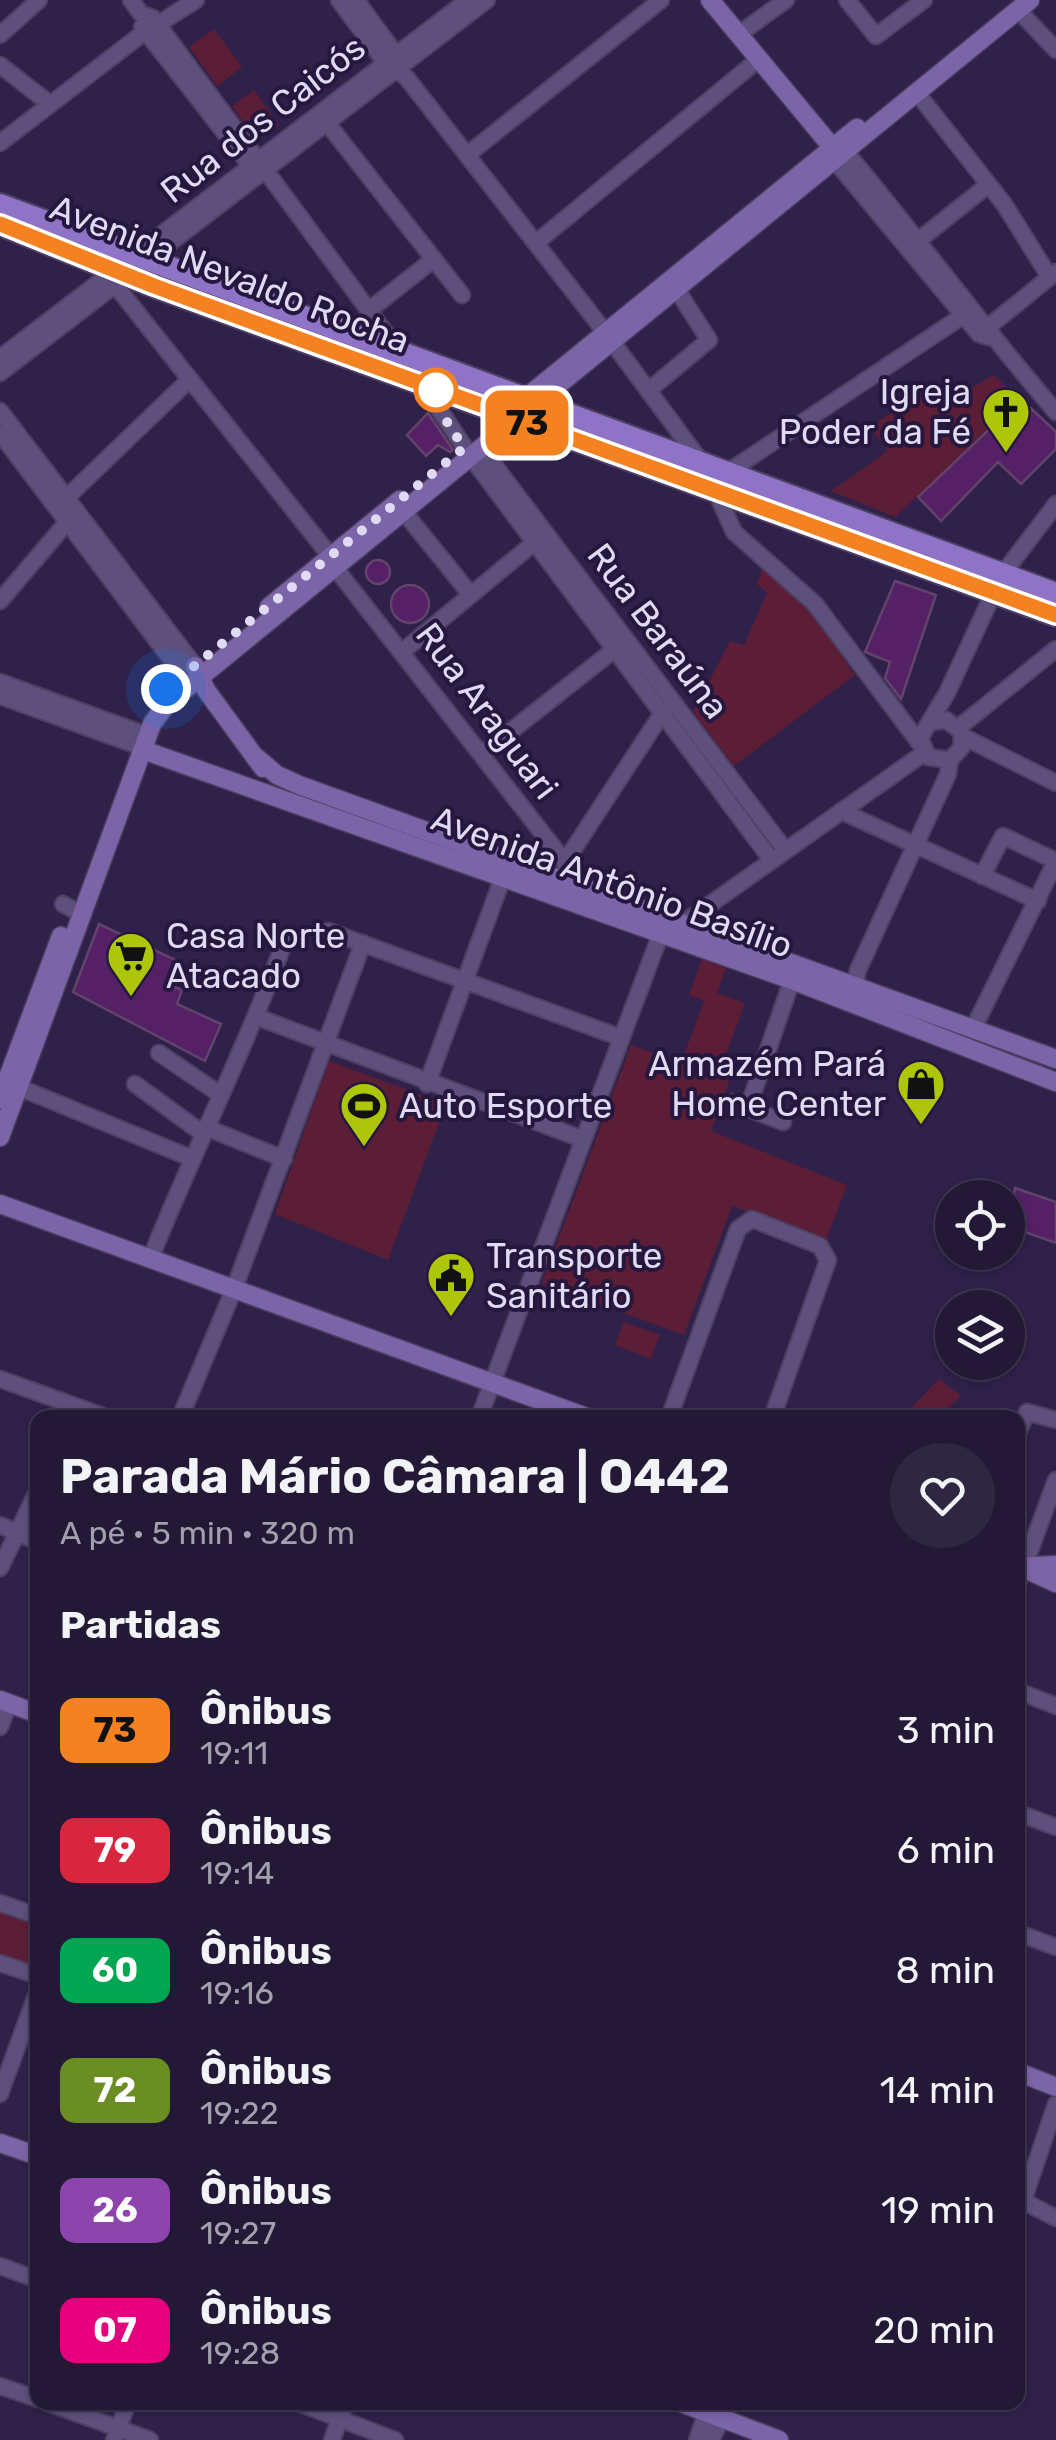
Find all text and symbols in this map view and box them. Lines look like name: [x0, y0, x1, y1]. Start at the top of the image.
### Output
street label: Rua dos Caicós: [153, 26, 373, 212]
street label: Avenida Nevaldo Rocha: [45, 186, 415, 362]
unlabelled marker: [415, 369, 457, 411]
place label: Igreja Poder da Fé: [779, 371, 971, 453]
church icon: Igreja Poder da Fé: [980, 386, 1032, 454]
line badge: 73: [482, 390, 572, 456]
text: 73: [505, 402, 549, 444]
street label: Rua Baraúna: [578, 535, 738, 727]
street label: Rua Araguari: [407, 615, 567, 807]
your location: [141, 664, 191, 714]
street label: Avenida Antônio Basílio: [426, 797, 798, 967]
place label: Casa Norte Atacado: [166, 915, 345, 997]
supermarket icon: Casa Norte Atacado: [105, 930, 157, 998]
place label: Armazém Pará Home Center: [648, 1043, 886, 1125]
shop icon: Armazém Pará Home Center: [895, 1058, 947, 1126]
sports icon: Auto Esporte: [338, 1080, 390, 1148]
place label: Auto Esporte: [399, 1085, 612, 1127]
map controls: [935, 1180, 1025, 1380]
button: locate: [935, 1180, 1025, 1270]
place label: Transporte Sanitário: [486, 1235, 662, 1317]
public building icon: Transporte Sanitário: [425, 1250, 477, 1318]
button: layers: [935, 1290, 1025, 1380]
button: heart: [890, 1443, 995, 1548]
text: Parada Mário Câmara | O442: [60, 1448, 730, 1505]
text: A pé · 5 min · 320 m: [60, 1514, 355, 1552]
text: Partidas: [60, 1602, 221, 1648]
text: Ônibus: [200, 1688, 332, 1734]
text: 3 min: [897, 1707, 995, 1753]
text: 73: [93, 1709, 137, 1751]
text: 19:11: [200, 1734, 268, 1772]
text: Ônibus: [200, 1808, 332, 1854]
text: 6 min: [897, 1827, 995, 1873]
text: 79: [94, 1829, 136, 1871]
text: 19:14: [200, 1854, 274, 1892]
text: Ônibus: [200, 1928, 332, 1974]
text: 8 min: [896, 1947, 995, 1993]
text: 60: [92, 1949, 138, 1991]
text: 19:16: [200, 1974, 274, 2012]
text: Ônibus: [200, 2048, 332, 2094]
text: 14 min: [880, 2067, 995, 2113]
text: 72: [94, 2069, 136, 2111]
text: 19:22: [200, 2094, 278, 2132]
text: Ônibus: [200, 2168, 332, 2214]
text: 19 min: [881, 2187, 995, 2233]
text: 26: [92, 2189, 138, 2231]
text: 19:27: [200, 2214, 276, 2252]
text: Ônibus: [200, 2288, 332, 2334]
text: 20 min: [873, 2307, 995, 2353]
text: 07: [93, 2309, 137, 2351]
text: 19:28: [200, 2334, 280, 2372]

